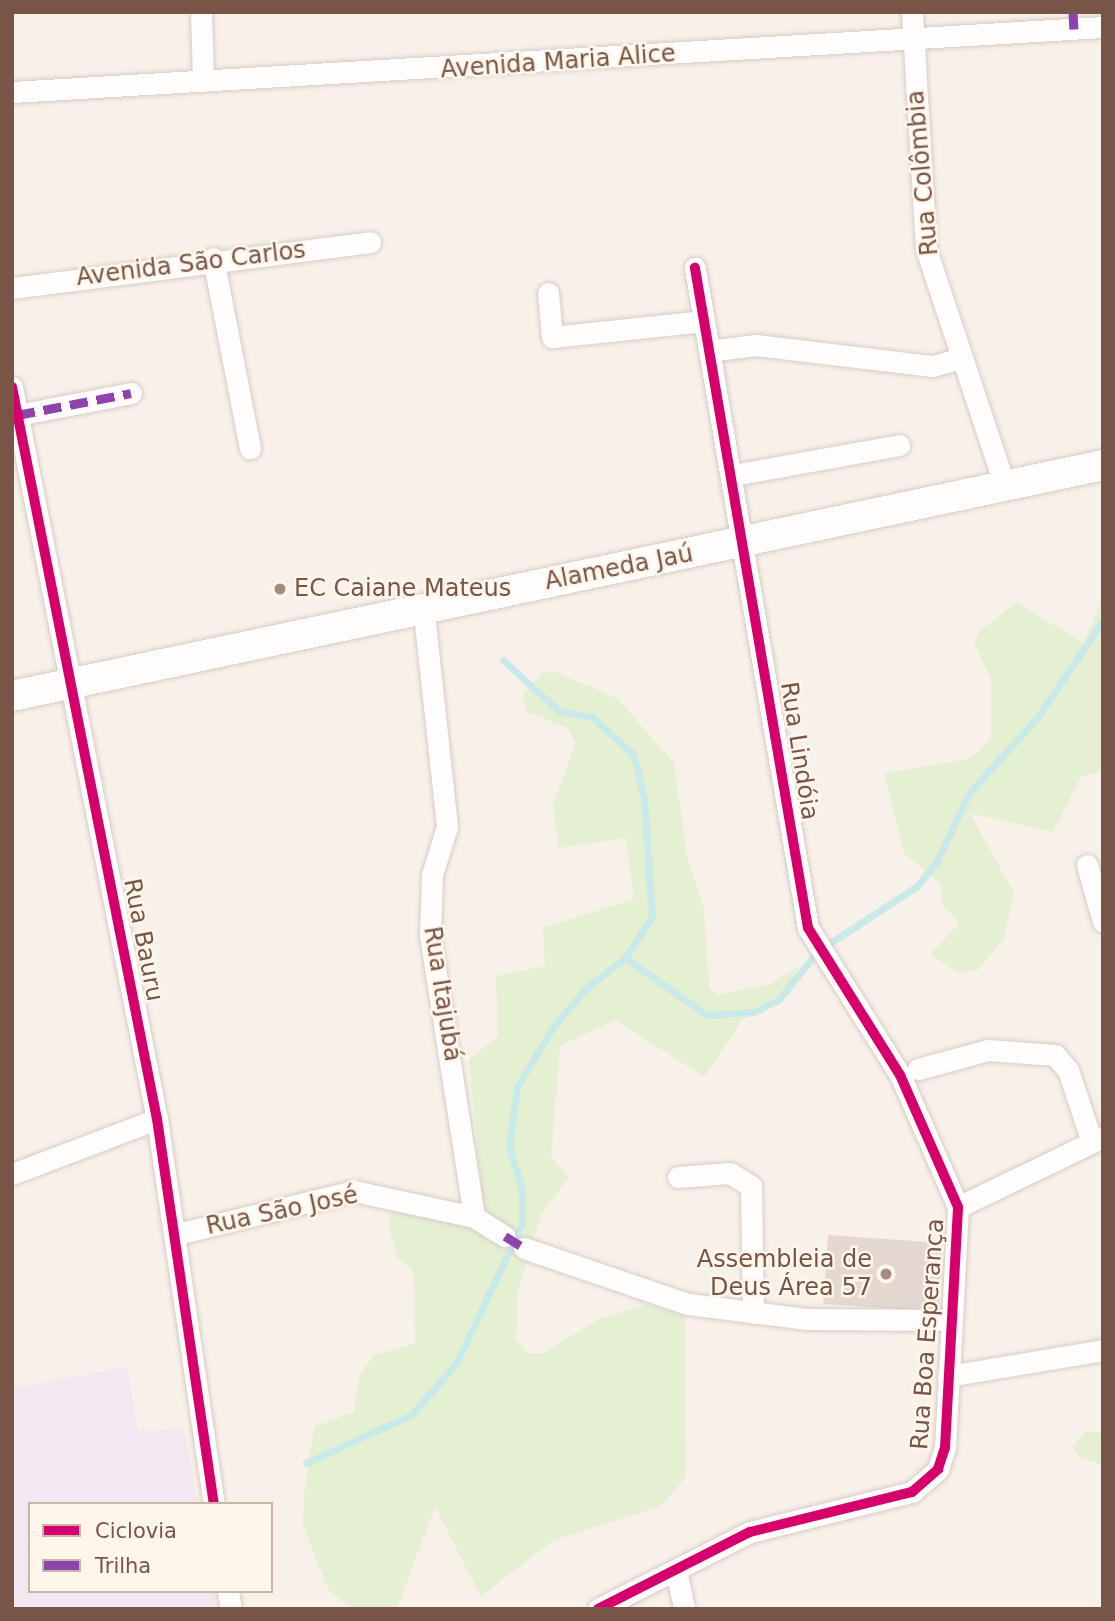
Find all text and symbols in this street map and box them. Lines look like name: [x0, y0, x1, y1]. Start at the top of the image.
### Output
street label: Avenida Maria Alice: [440, 39, 676, 85]
street label: Rua Colômbia: [901, 89, 945, 257]
street label: Avenida São Carlos: [75, 236, 307, 292]
street label: Alameda Jaú: [542, 540, 696, 596]
place label: EC Caiane Mateus: [294, 575, 511, 603]
marker: EC Caiane Mateus: [272, 581, 288, 597]
street label: Rua Lindóia: [774, 680, 824, 822]
street label: Rua Bauru: [117, 876, 169, 1004]
street label: Rua Itajubá: [417, 925, 467, 1063]
street label: Rua São José: [203, 1181, 361, 1241]
street label: Rua Boa Esperança: [906, 1217, 950, 1451]
place label: Assembleia de Deus Área 57: [697, 1246, 872, 1302]
marker: Assembleia de Deus Área 57: [878, 1266, 894, 1282]
legend: [28, 1502, 273, 1593]
text: Ciclovia: [95, 1519, 177, 1543]
text: Trilha: [95, 1554, 151, 1578]

